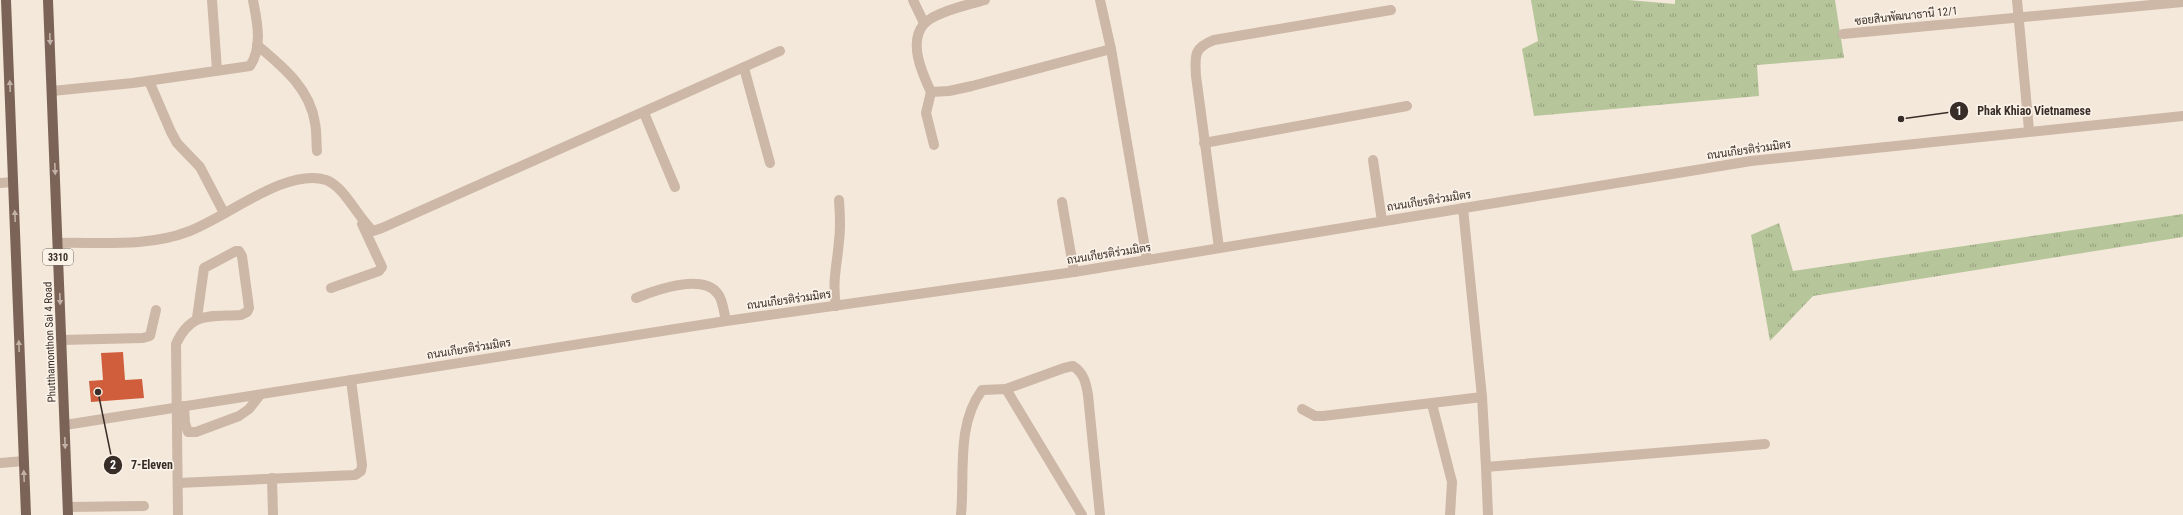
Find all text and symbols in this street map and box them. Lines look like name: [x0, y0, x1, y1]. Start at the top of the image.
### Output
street label: ซอยสินพัฒนาธานี 12/1: [1854, 2, 1958, 28]
one-way arrow: [47, 33, 53, 46]
one-way arrow: [6, 80, 13, 92]
callout: Phak Khiao Vietnamese: [1949, 99, 2099, 123]
text: 1: [1956, 104, 1962, 118]
text: Phak Khiao Vietnamese: [1977, 104, 2091, 118]
street label: ถนนเกียรติร่วมมิตร: [1706, 136, 1792, 162]
one-way arrow: [52, 163, 58, 176]
street label: ถนนเกียรติร่วมมิตร: [1386, 186, 1472, 214]
one-way arrow: [11, 210, 18, 222]
street label: ถนนเกียรติร่วมมิตร: [1066, 239, 1152, 267]
road number: 3310: [43, 249, 73, 265]
street label: Phutthamonthon Sai 4 Road: [41, 281, 59, 403]
street label: ถนนเกียรติร่วมมิตร: [746, 286, 832, 312]
one-way arrow: [57, 293, 63, 306]
street label: ถนนเกียรติร่วมมิตร: [426, 334, 512, 362]
one-way arrow: [16, 340, 23, 352]
one-way arrow: [62, 437, 69, 449]
callout: 7-Eleven: [103, 453, 181, 477]
text: 2: [110, 458, 116, 472]
text: 7-Eleven: [131, 458, 173, 472]
one-way arrow: [21, 470, 28, 482]

